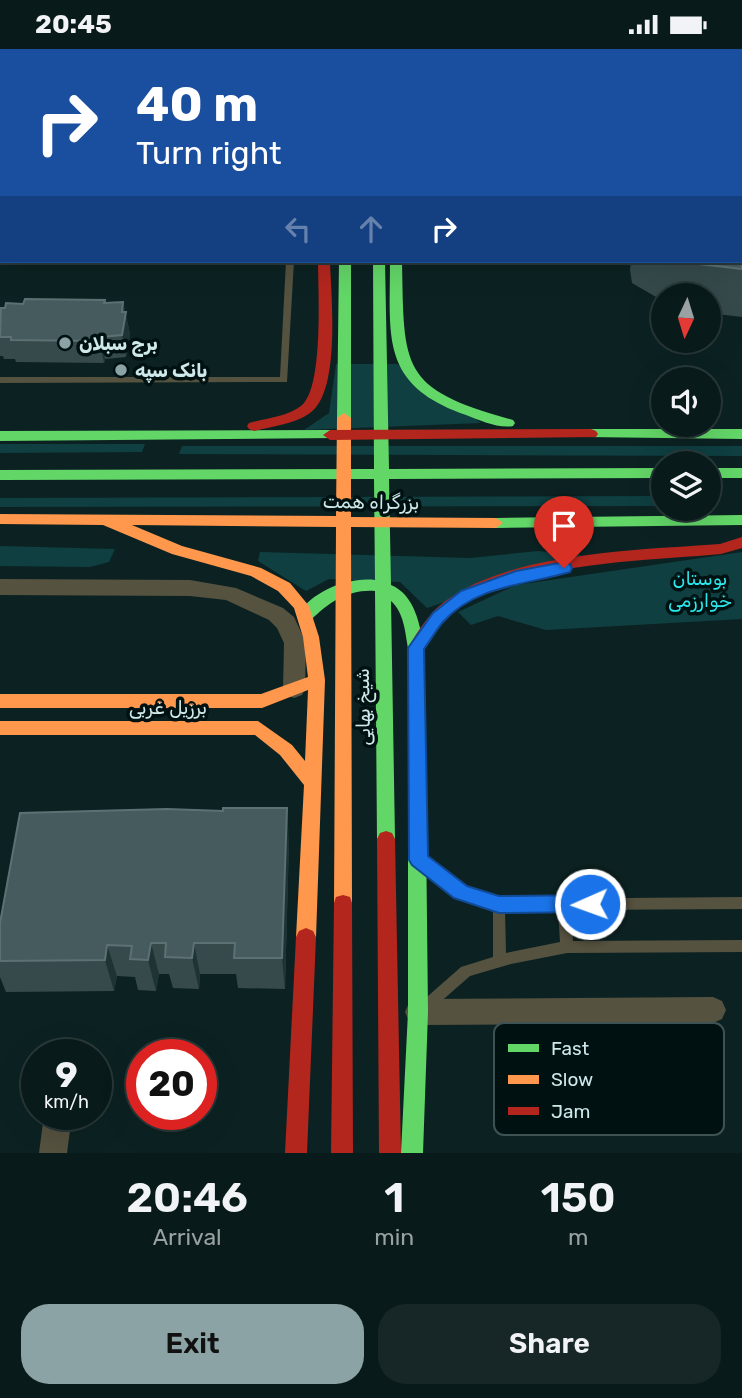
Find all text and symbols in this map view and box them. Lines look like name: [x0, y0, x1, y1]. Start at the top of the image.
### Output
text: 20:45: [35, 9, 112, 40]
text: 40 m: [136, 75, 258, 133]
icon: right: [21, 77, 112, 168]
text: Turn right: [136, 134, 281, 172]
icon: left: [279, 210, 317, 248]
icon: ahead: [352, 210, 390, 248]
icon: right: [425, 210, 463, 248]
north arrow: [651, 283, 721, 353]
map controls: [651, 283, 721, 521]
place label: برج سبلان: [79, 332, 158, 357]
marker: برج سبلان: [57, 335, 73, 351]
place label: بانک سپه: [135, 359, 207, 384]
marker: بانک سپه: [113, 362, 129, 378]
button: sound: [651, 367, 721, 437]
button: layers: [651, 451, 721, 521]
street label: بزرگراه همت: [322, 490, 420, 514]
pin: [534, 496, 594, 568]
icon: arrive: [545, 507, 583, 545]
park label: بوستان خوارزمی: [668, 567, 732, 612]
street label: شیخ بهایی: [351, 668, 377, 746]
street label: برزیل غربی: [129, 696, 207, 719]
position arrow: [553, 867, 627, 941]
legend: [494, 1023, 724, 1135]
text: Fast: [551, 1037, 590, 1060]
speed limit sign: 20: [126, 1039, 217, 1130]
text: 9: [55, 1054, 78, 1096]
text: Slow: [551, 1068, 593, 1091]
text: km/h: [44, 1091, 89, 1113]
text: Jam: [551, 1100, 590, 1123]
text: 20:46: [126, 1173, 248, 1223]
text: 1: [384, 1173, 404, 1223]
text: 150: [541, 1173, 616, 1223]
text: Arrival: [153, 1223, 222, 1251]
text: min: [374, 1223, 414, 1251]
text: m: [568, 1223, 588, 1251]
button: Exit: [21, 1304, 364, 1384]
button: Share: [378, 1304, 721, 1384]

